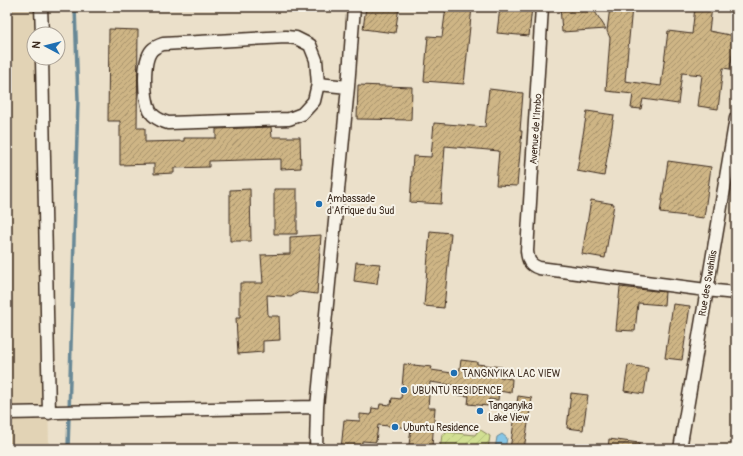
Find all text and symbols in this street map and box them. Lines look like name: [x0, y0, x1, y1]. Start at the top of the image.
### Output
north arrow: [26, 26, 66, 66]
text: N: [30, 40, 44, 49]
street label: Avenue de l'Imbo: [528, 92, 545, 165]
place label: Ambassade d'Afrique du Sud: [327, 193, 395, 217]
marker: Ambassade d'Afrique du Sud: [314, 199, 324, 209]
street label: Rue des Swahilis: [696, 249, 720, 317]
marker: TANGNYIKA LAC VIEW: [449, 368, 459, 378]
place label: TANGNYIKA LAC VIEW: [462, 368, 561, 380]
marker: UBUNTU RESIDENCE: [399, 385, 409, 395]
place label: UBUNTU RESIDENCE: [412, 385, 501, 397]
place label: Tanganyika Lake View: [488, 400, 533, 424]
marker: Tanganyika Lake View: [475, 406, 485, 416]
marker: Ubuntu Residence: [390, 422, 400, 432]
place label: Ubuntu Residence: [403, 422, 479, 434]

